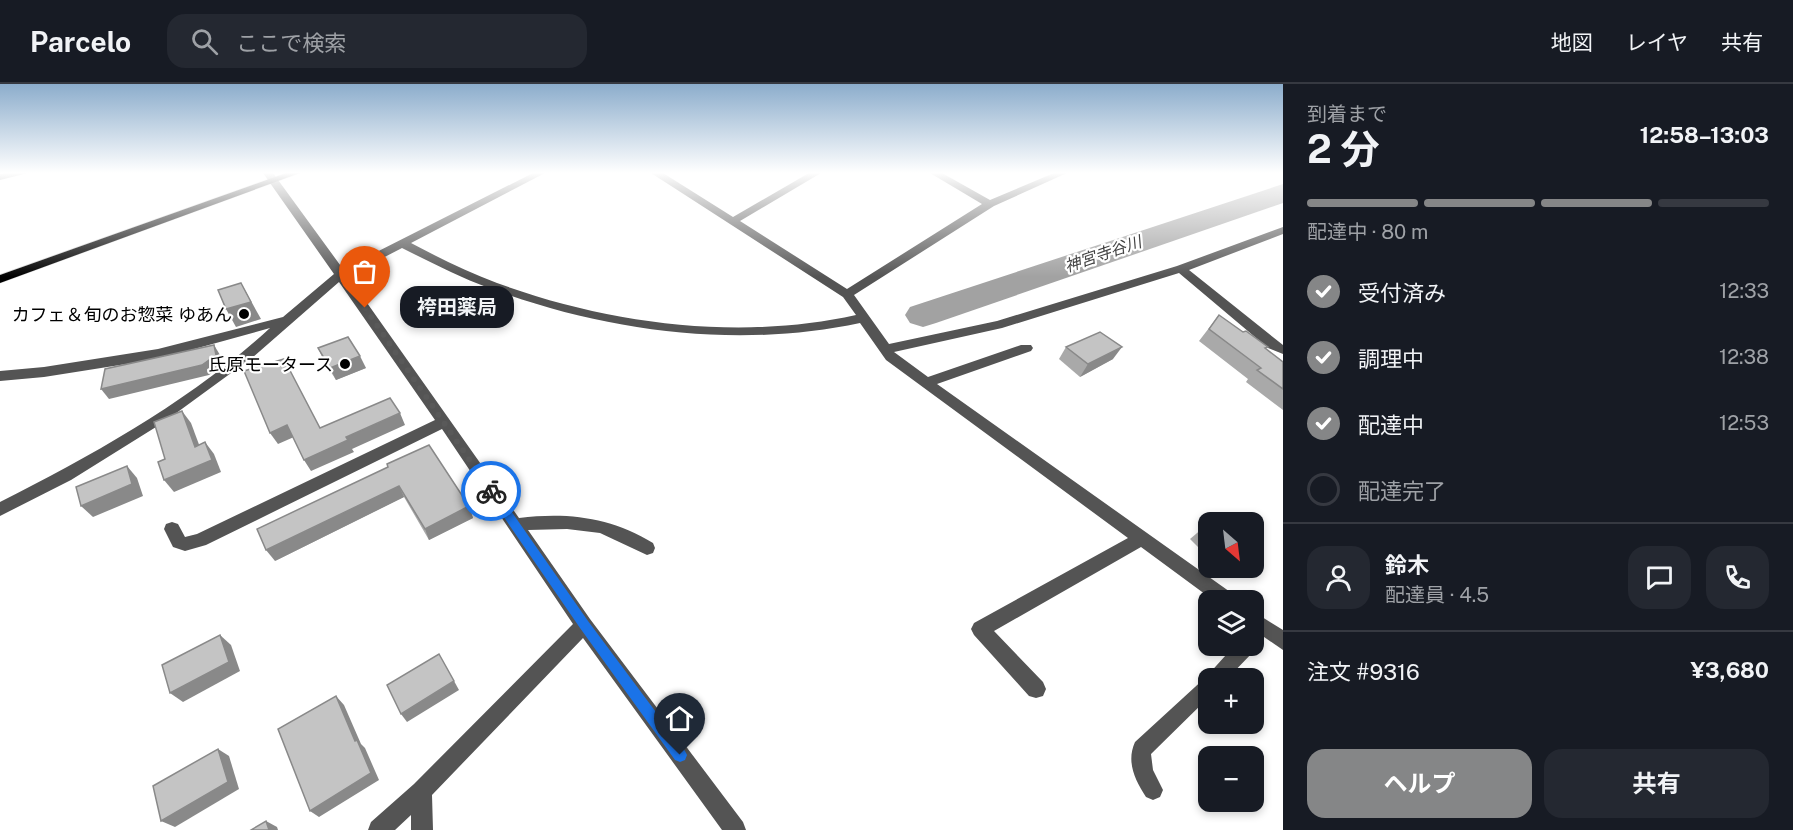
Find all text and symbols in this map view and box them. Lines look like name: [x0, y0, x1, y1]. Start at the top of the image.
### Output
search box: [167, 14, 587, 68]
text: Parcelo: [30, 25, 131, 58]
icon: search: [188, 25, 221, 58]
text: ここで検索: [236, 30, 346, 56]
text: 地図: [1551, 30, 1593, 55]
text: レイヤ: [1626, 30, 1688, 55]
text: 共有: [1721, 30, 1763, 55]
text: 到着まで: [1307, 102, 1387, 126]
text: 12:58–13:03: [1640, 122, 1769, 148]
text: 2 分: [1307, 126, 1380, 172]
text: 配達中 · 80 m: [1307, 220, 1428, 244]
water label: 神宮寺谷川: [1062, 231, 1146, 276]
pin: [339, 246, 390, 308]
icon: bag: [348, 255, 381, 288]
icon: check: [1307, 275, 1340, 308]
text: 12:33: [1719, 279, 1769, 303]
text: 受付済み: [1358, 280, 1446, 306]
callout: 袴田薬局: [401, 287, 515, 329]
text: 袴田薬局: [417, 295, 497, 319]
place label: カフェ＆旬のお惣菜 ゆあん: [12, 304, 232, 325]
marker: カフェ＆旬のお惣菜 ゆあん: [237, 307, 251, 321]
icon: check: [1307, 341, 1340, 374]
text: 12:38: [1719, 345, 1769, 369]
text: 調理中: [1358, 346, 1424, 372]
place label: 氏原モータース: [208, 354, 333, 375]
marker: 氏原モータース: [338, 357, 352, 371]
icon: check: [1307, 407, 1340, 440]
text: 12:53: [1719, 411, 1769, 435]
text: 配達中: [1358, 412, 1424, 438]
courier: [461, 461, 521, 521]
icon: bike: [475, 475, 508, 508]
text: 配達完了: [1358, 478, 1446, 504]
north arrow: [1198, 512, 1264, 578]
map controls: [1198, 512, 1264, 812]
button: person: [1307, 546, 1370, 609]
button: chat: [1628, 546, 1691, 609]
button: phone: [1706, 546, 1769, 609]
text: 鈴木: [1385, 552, 1429, 578]
text: 配達員 · 4.5: [1385, 583, 1489, 607]
button: layers: [1198, 590, 1264, 656]
text: ¥3,680: [1690, 657, 1769, 683]
text: 注文 #9316: [1307, 659, 1420, 685]
button: +: [1198, 668, 1264, 734]
pin: [654, 693, 705, 755]
icon: home: [663, 702, 696, 735]
button: −: [1198, 746, 1264, 812]
button: ヘルプ: [1307, 749, 1532, 818]
button: 共有: [1544, 749, 1769, 818]

